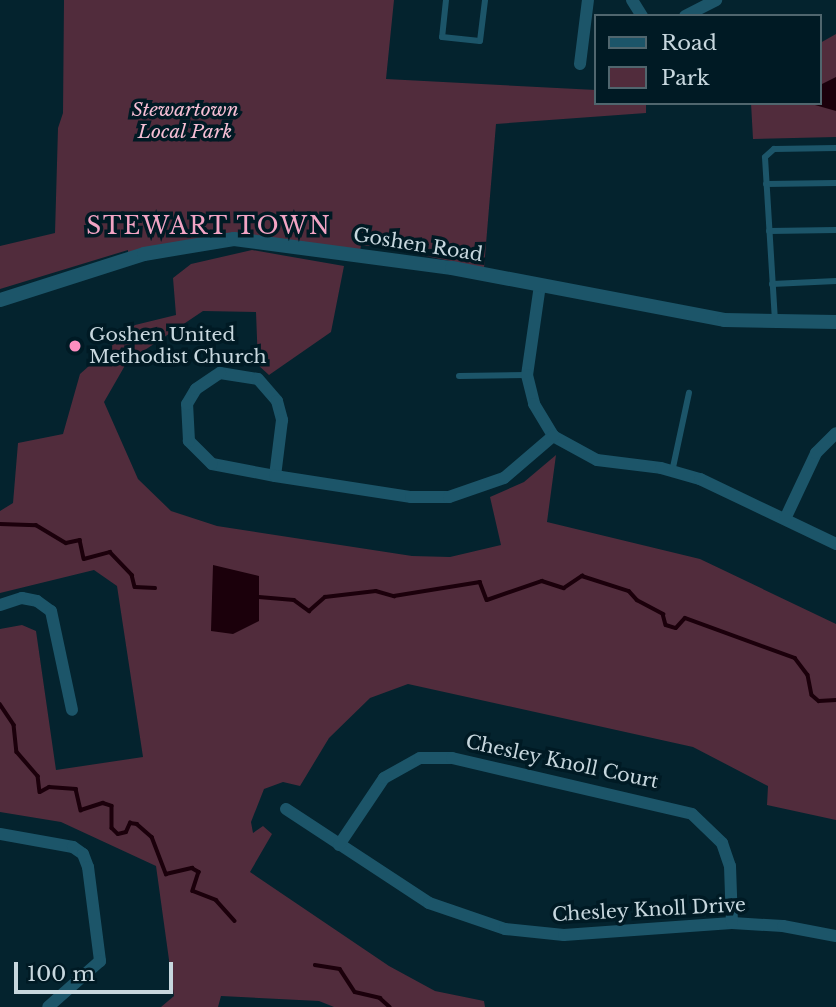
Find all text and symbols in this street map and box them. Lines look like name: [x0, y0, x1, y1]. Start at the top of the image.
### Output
legend: [594, 14, 822, 105]
text: Road: [661, 30, 717, 56]
text: Park: [661, 65, 710, 91]
park label: Stewartown Local Park: [131, 99, 239, 143]
district label: STEWART TOWN: [87, 212, 331, 240]
street label: Goshen Road: [352, 224, 484, 266]
place label: Goshen United Methodist Church: [89, 324, 267, 368]
marker: Goshen United Methodist Church: [67, 338, 83, 354]
street label: Chesley Knoll Court: [463, 730, 661, 794]
street label: Chesley Knoll Drive: [551, 894, 747, 926]
scale bar: [18, 948, 177, 992]
text: 100 m: [27, 961, 95, 987]

